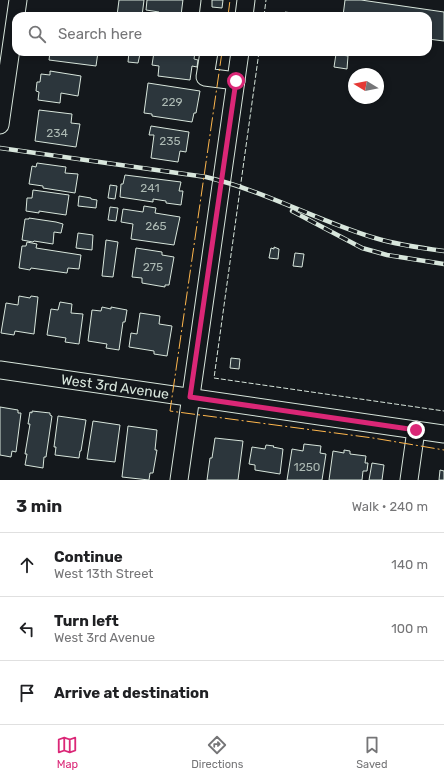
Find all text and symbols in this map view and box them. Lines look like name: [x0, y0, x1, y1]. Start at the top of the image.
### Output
search box: [12, 12, 432, 56]
icon: search: [26, 23, 48, 45]
text: Search here: [58, 25, 142, 43]
north arrow: [348, 68, 384, 104]
route start: [227, 72, 245, 90]
house number: 229: [161, 95, 183, 109]
house number: 234: [46, 126, 68, 140]
house number: 235: [159, 134, 181, 148]
house number: 241: [140, 181, 160, 195]
house number: 265: [145, 219, 167, 233]
house number: 275: [143, 260, 163, 274]
street label: West 3rd Avenue: [60, 371, 170, 403]
route end: [407, 421, 425, 439]
house number: 1250: [294, 460, 320, 474]
text: 3 min: [16, 496, 62, 516]
text: Walk · 240 m: [352, 499, 428, 514]
text: Continue: [54, 548, 123, 566]
icon: ahead: [16, 554, 38, 576]
text: 140 m: [391, 557, 428, 572]
text: West 13th Street: [54, 566, 153, 581]
text: Turn left: [54, 612, 119, 630]
icon: left: [16, 618, 38, 640]
text: 100 m: [391, 621, 428, 636]
text: West 3rd Avenue: [54, 630, 155, 645]
icon: arrive: [16, 682, 38, 704]
text: Arrive at destination: [54, 684, 209, 702]
tab: Map: [56, 734, 78, 771]
tab: Directions: [191, 734, 243, 771]
tab: Saved: [356, 734, 388, 771]

